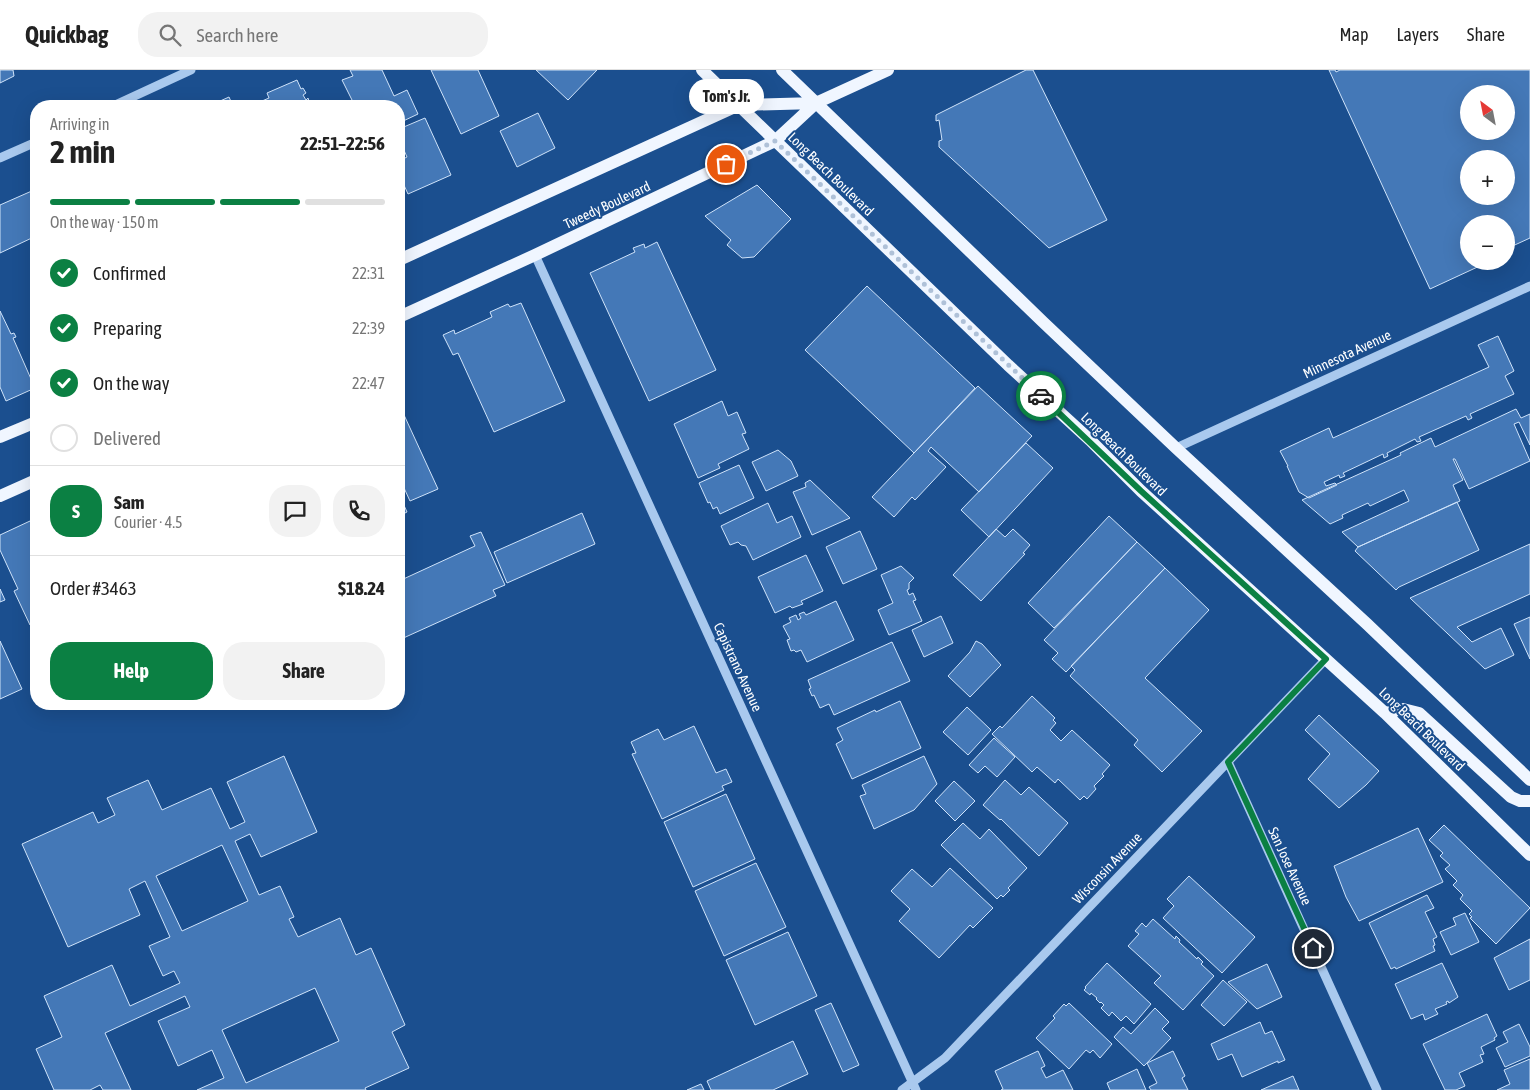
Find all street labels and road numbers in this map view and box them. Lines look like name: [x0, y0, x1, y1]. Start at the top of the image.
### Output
street label: Long Beach Boulevard: [785, 129, 877, 219]
street label: Tweedy Boulevard: [561, 178, 653, 232]
street label: Minnesota Avenue: [1300, 327, 1394, 381]
street label: Long Beach Boulevard: [1078, 409, 1170, 499]
street label: Capistrano Avenue: [710, 620, 766, 714]
street label: Long Beach Boulevard: [1376, 684, 1468, 774]
street label: San Jose Avenue: [1265, 824, 1315, 908]
street label: Wisconsin Avenue: [1069, 829, 1145, 907]

